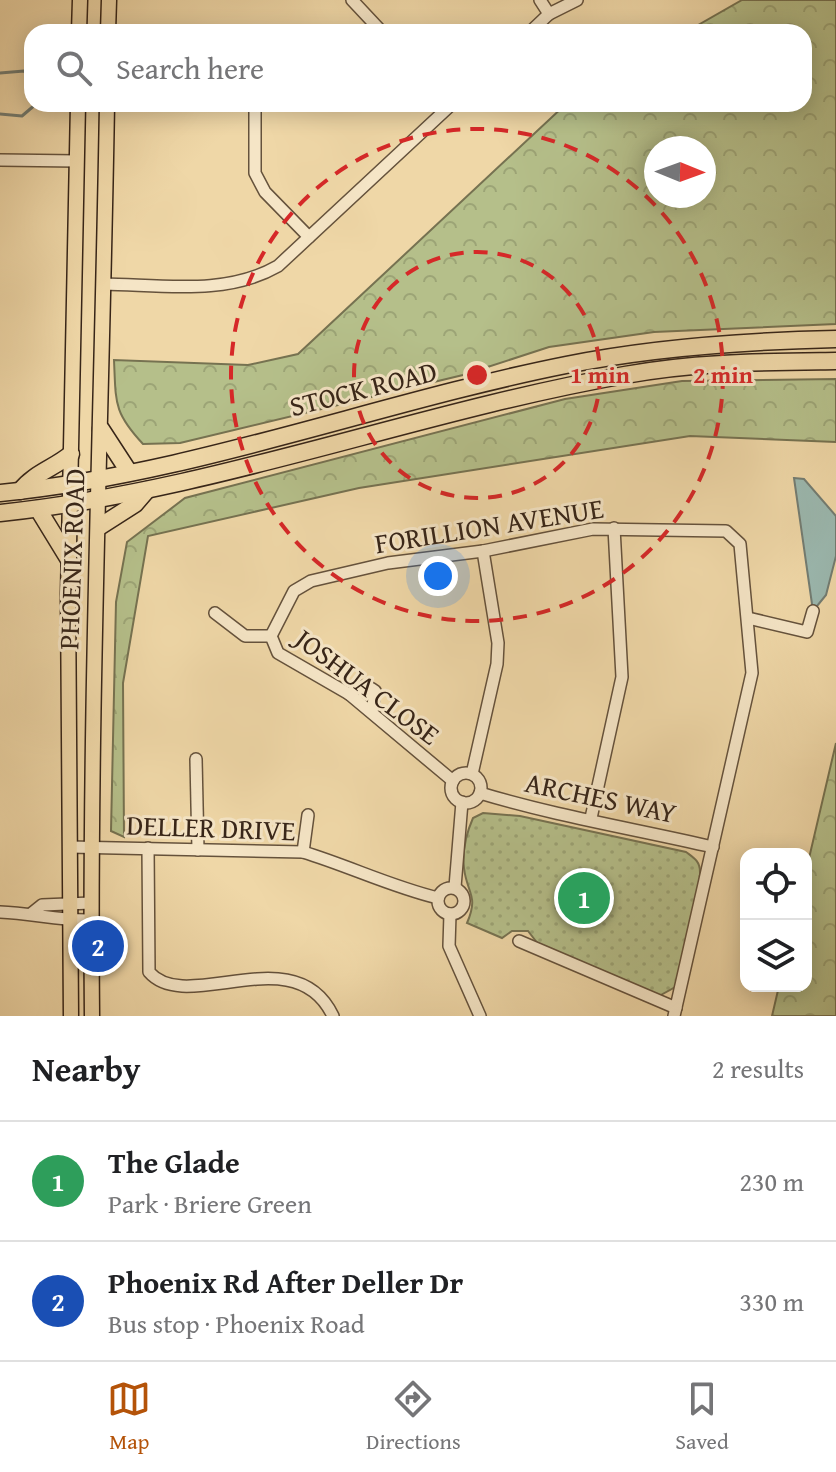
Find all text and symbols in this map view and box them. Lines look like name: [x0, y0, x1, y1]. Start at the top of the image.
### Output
search box: [24, 24, 812, 112]
icon: search: [52, 46, 96, 90]
text: Search here: [116, 46, 264, 90]
north arrow: [644, 136, 716, 208]
street label: STOCK ROAD: [285, 350, 441, 426]
text: 1 min: [570, 357, 630, 392]
text: 2 min: [693, 357, 753, 392]
centre of rings: [463, 361, 491, 389]
street label: PHOENIX ROAD: [47, 468, 95, 650]
street label: FORILLION AVENUE: [372, 487, 606, 563]
your location: [418, 556, 458, 596]
street label: JOSHUA CLOSE: [285, 616, 449, 754]
street label: ARCHES WAY: [521, 761, 681, 833]
street label: DELLER DRIVE: [126, 804, 296, 850]
map controls: [740, 848, 812, 992]
button: locate: [740, 848, 812, 920]
pin: 1: [558, 868, 610, 928]
pin: 2: [72, 916, 124, 976]
button: layers: [740, 920, 812, 992]
text: Nearby: [32, 1044, 141, 1093]
text: 2 results: [712, 1049, 804, 1088]
text: The Glade: [108, 1140, 240, 1184]
text: 1: [51, 1162, 65, 1201]
text: 230 m: [739, 1162, 804, 1201]
text: Park · Briere Green: [108, 1184, 312, 1223]
text: Phoenix Rd After Deller Dr: [108, 1260, 463, 1304]
text: 2: [51, 1282, 65, 1321]
text: 330 m: [739, 1282, 804, 1321]
text: Bus stop · Phoenix Road: [108, 1304, 365, 1343]
tab: Map: [107, 1377, 151, 1457]
tab: Directions: [366, 1377, 461, 1457]
tab: Saved: [675, 1377, 729, 1457]

